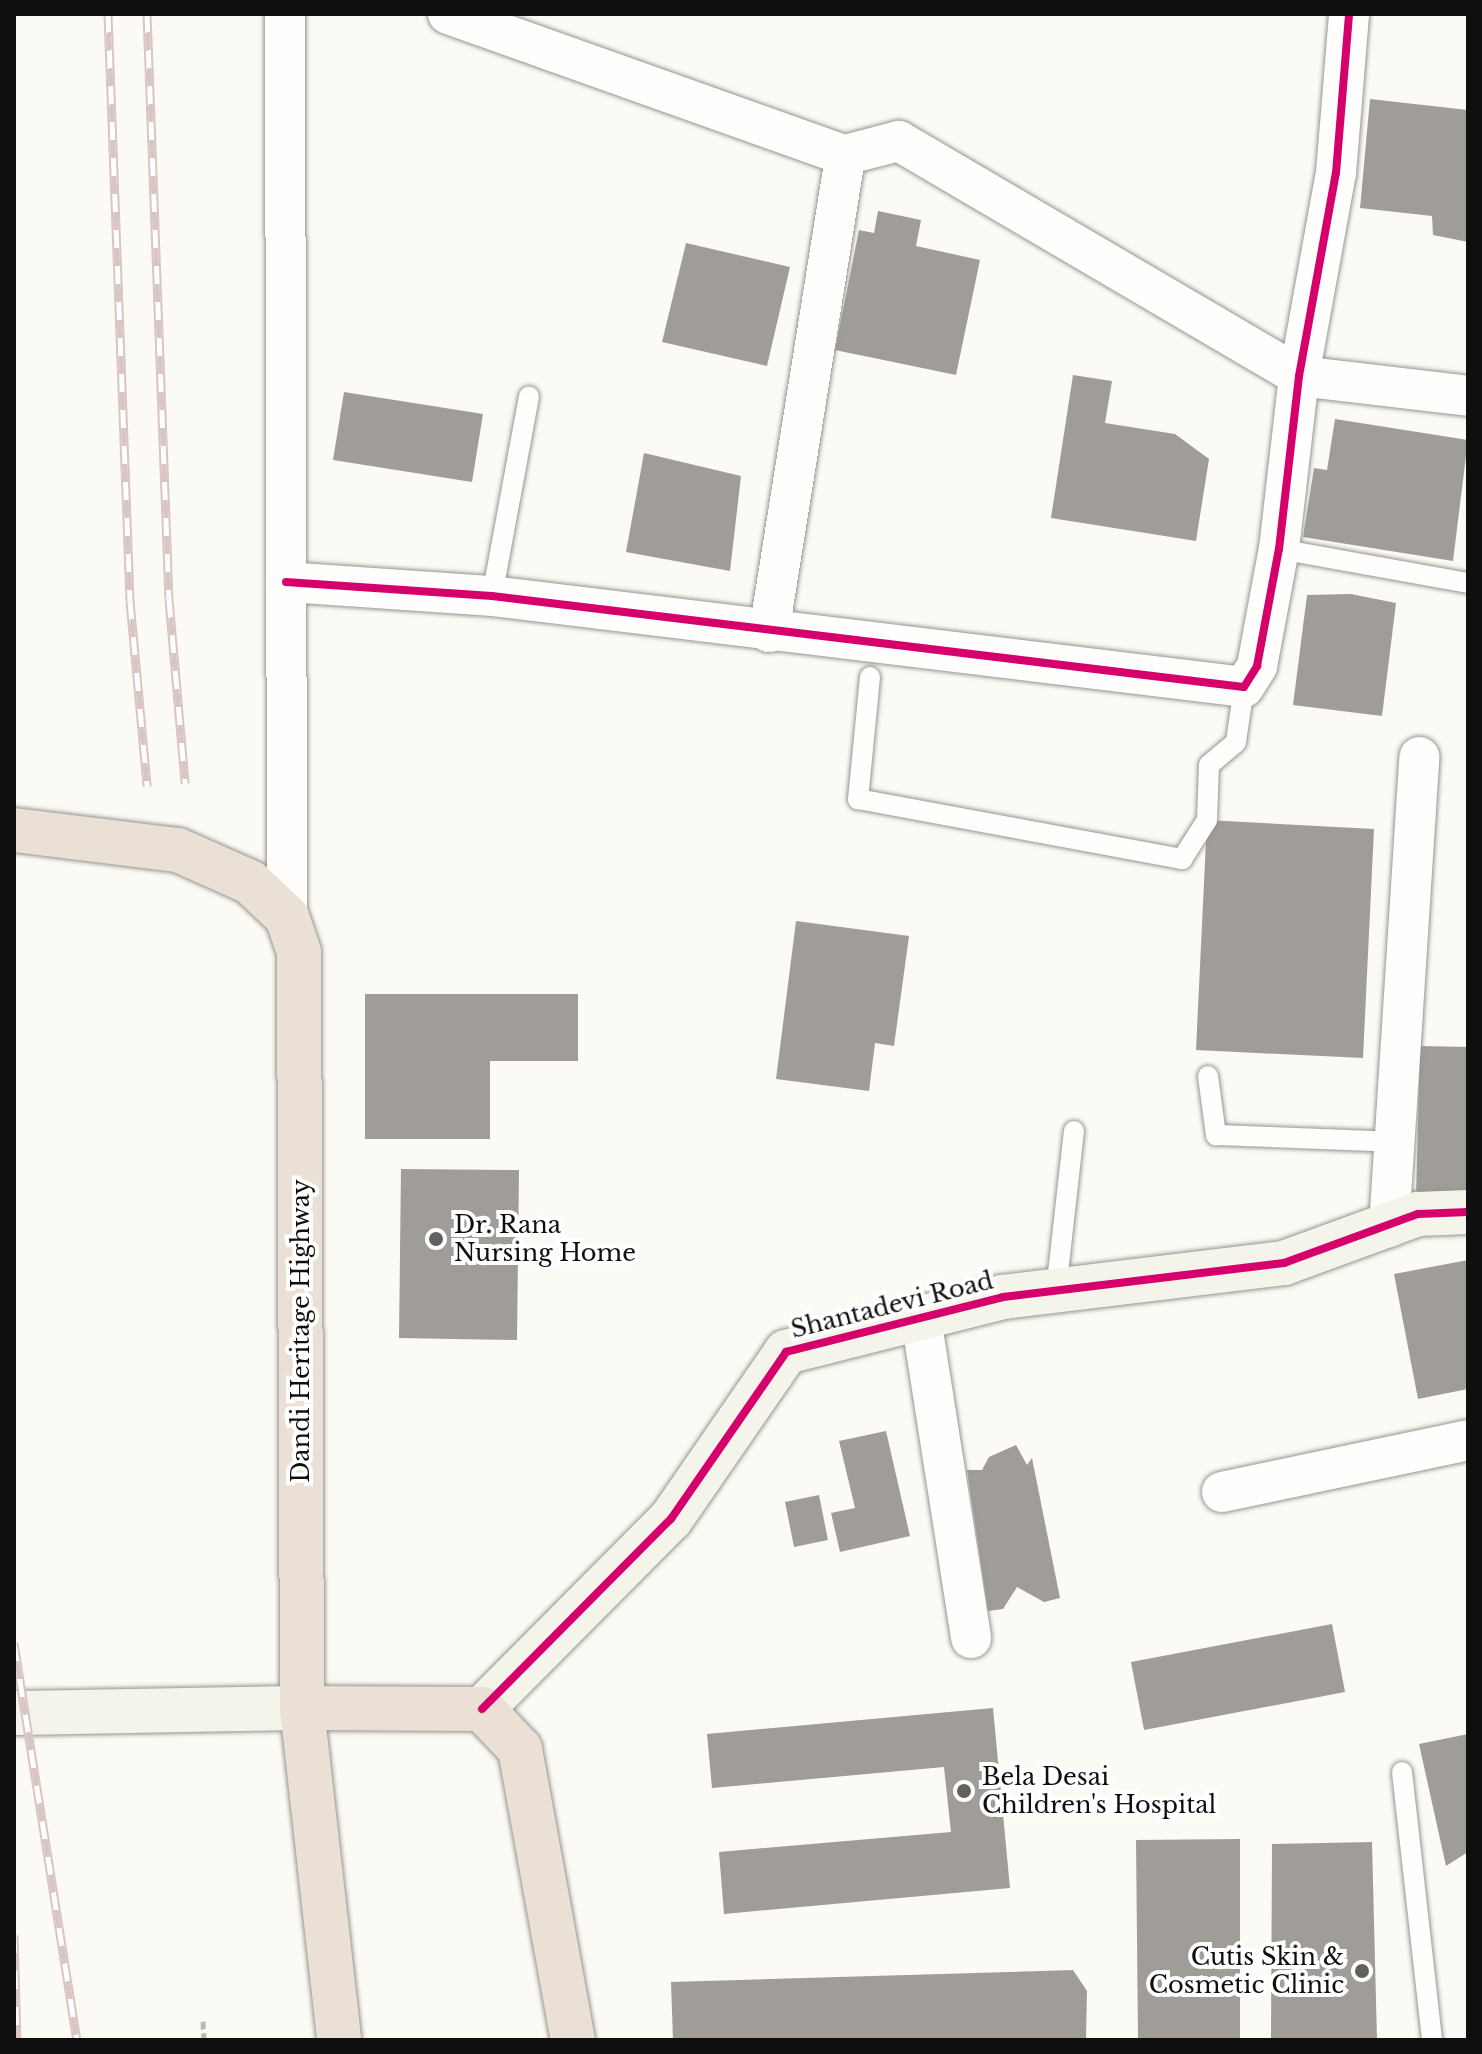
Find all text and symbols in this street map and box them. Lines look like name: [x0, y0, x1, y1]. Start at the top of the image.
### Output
street label: Dandi Heritage Highway: [287, 1179, 315, 1483]
place label: Dr. Rana Nursing Home: [454, 1211, 636, 1267]
marker: Dr. Rana Nursing Home: [425, 1228, 447, 1250]
street label: Shantadevi Road: [788, 1266, 996, 1344]
place label: Bela Desai Children's Hospital: [982, 1763, 1216, 1819]
marker: Bela Desai Children's Hospital: [953, 1780, 975, 1802]
place label: Cutis Skin & Cosmetic Clinic: [1149, 1943, 1344, 1999]
marker: Cutis Skin & Cosmetic Clinic: [1351, 1960, 1373, 1982]

